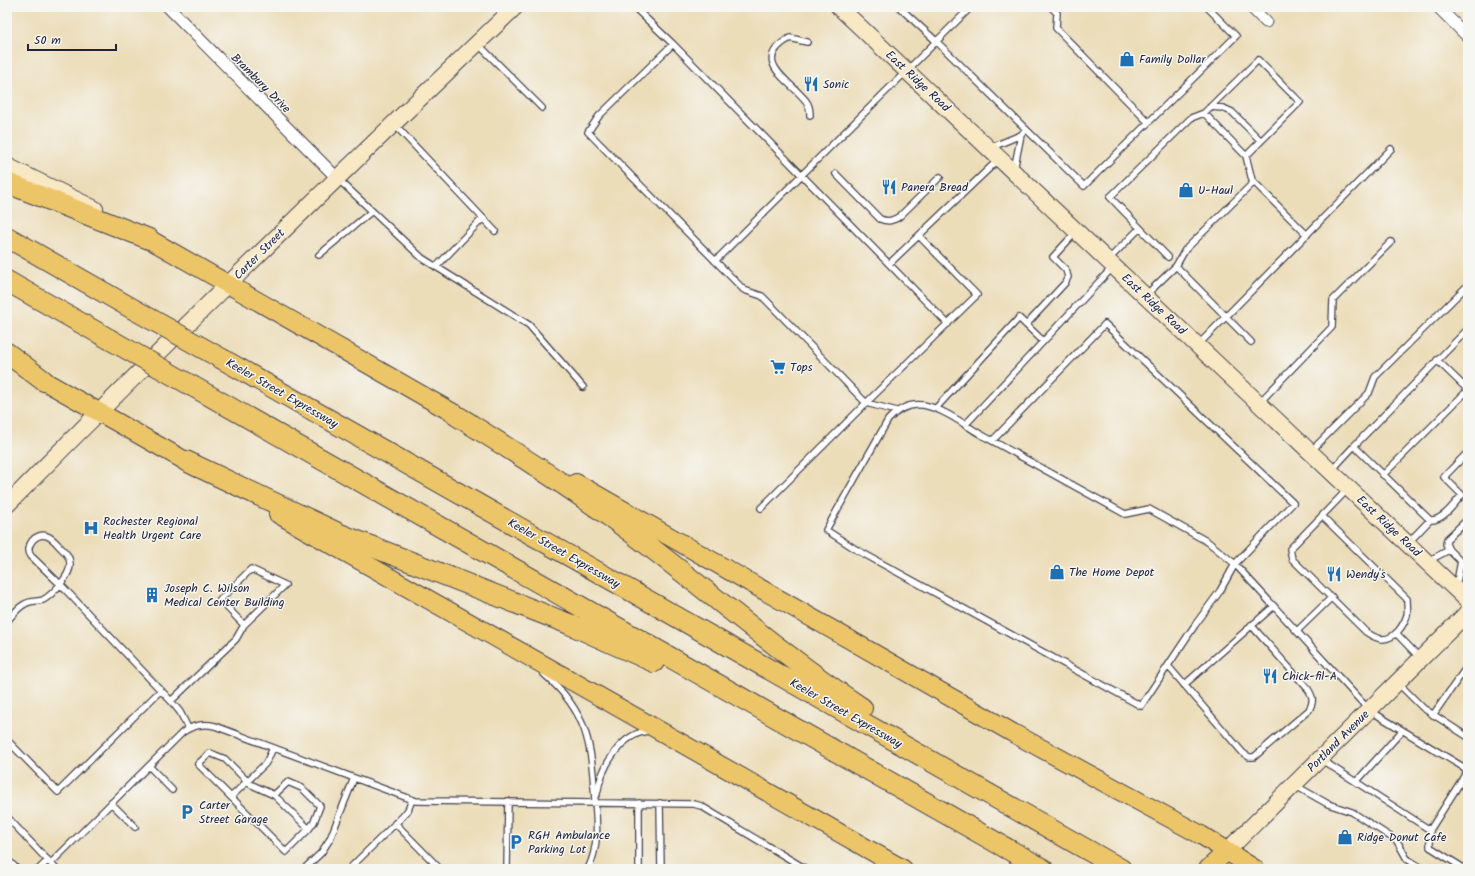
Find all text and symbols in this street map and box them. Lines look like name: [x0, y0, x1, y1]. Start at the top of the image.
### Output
scale bar: [28, 26, 116, 52]
text: 50 m: [34, 31, 61, 50]
street label: East Ridge Road: [881, 46, 955, 117]
street label: Brambury Drive: [226, 49, 295, 118]
shop icon: Family Dollar: [1118, 50, 1136, 68]
place label: Family Dollar: [1139, 50, 1206, 69]
restaurant icon: Sonic: [802, 75, 820, 93]
place label: Sonic: [823, 75, 849, 94]
restaurant icon: Panera Bread: [880, 178, 898, 196]
place label: Panera Bread: [901, 178, 969, 197]
shop icon: U-Haul: [1177, 181, 1195, 199]
place label: U-Haul: [1198, 181, 1233, 200]
street label: Carter Street: [229, 224, 290, 284]
street label: East Ridge Road: [1117, 269, 1191, 340]
street label: Keeler Street Expressway: [222, 353, 342, 434]
supermarket icon: Tops: [769, 358, 787, 376]
place label: Tops: [790, 358, 813, 377]
street label: East Ridge Road: [1352, 491, 1426, 562]
place label: Rochester Regional Health Urgent Care: [103, 512, 202, 545]
street label: Keeler Street Expressway: [504, 513, 624, 594]
hospital icon: Rochester Regional Health Urgent Care: [82, 519, 100, 537]
shop icon: The Home Depot: [1048, 563, 1066, 581]
place label: The Home Depot: [1069, 563, 1155, 582]
restaurant icon: Wendy's: [1325, 565, 1343, 583]
place label: Wendy's: [1346, 565, 1386, 584]
place label: Joseph C. Wilson Medical Center Building: [164, 579, 285, 612]
building icon: Joseph C. Wilson Medical Center Building: [143, 586, 161, 604]
restaurant icon: Chick-fil-A: [1261, 667, 1279, 685]
place label: Chick-fil-A: [1282, 667, 1337, 686]
street label: Keeler Street Expressway: [786, 673, 906, 754]
street label: Portland Avenue: [1303, 705, 1374, 777]
place label: Carter Street Garage: [199, 796, 269, 829]
parking icon: Carter Street Garage: [178, 803, 196, 821]
place label: RGH Ambulance Parking Lot: [528, 826, 610, 859]
shop icon: Ridge Donut Cafe: [1336, 828, 1354, 846]
place label: Ridge Donut Cafe: [1357, 828, 1447, 847]
parking icon: RGH Ambulance Parking Lot: [507, 833, 525, 851]

